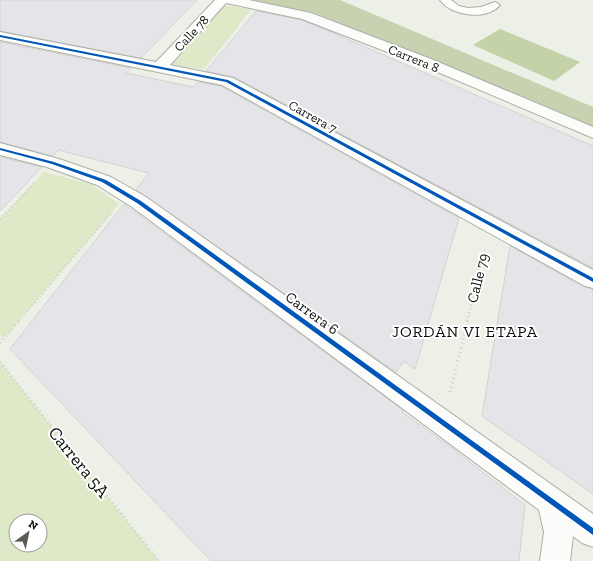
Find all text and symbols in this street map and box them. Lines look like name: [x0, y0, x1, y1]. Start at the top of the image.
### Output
street label: Calle 78: [171, 12, 212, 54]
street label: Carrera 8: [386, 42, 441, 75]
street label: Carrera 7: [286, 97, 339, 136]
street label: Calle 79: [463, 251, 493, 305]
street label: Carrera 6: [282, 288, 342, 338]
district label: JORDÁN VI ETAPA: [392, 322, 538, 341]
street label: Carrera 5A: [44, 422, 115, 502]
north arrow: [8, 513, 48, 553]
text: N: [26, 517, 41, 533]

